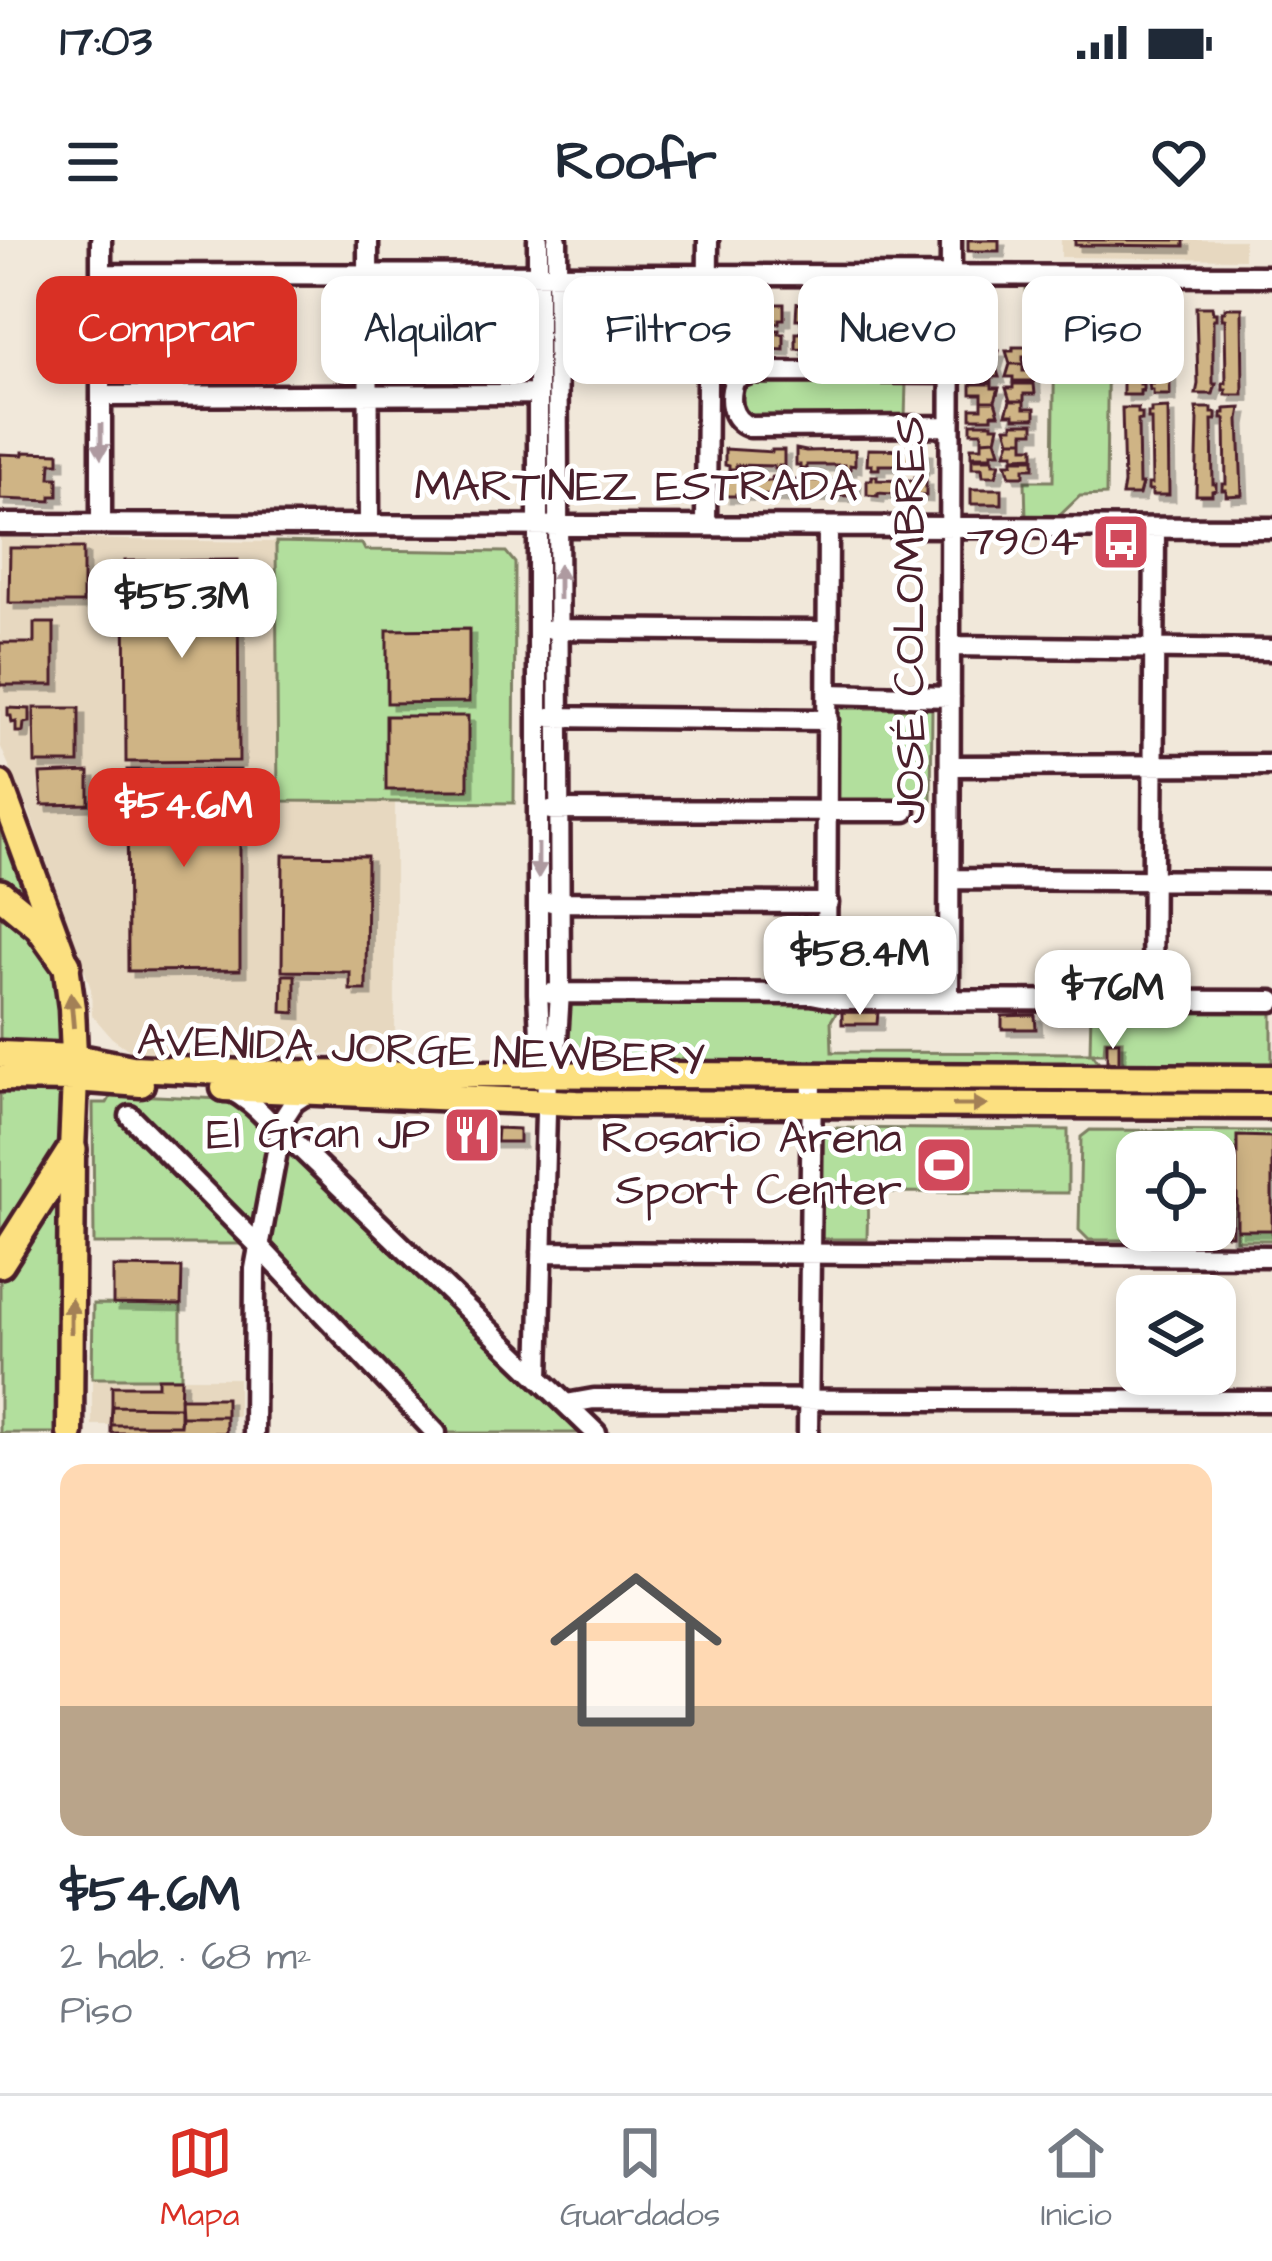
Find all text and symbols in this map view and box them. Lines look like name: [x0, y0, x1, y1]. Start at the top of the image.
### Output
text: 17:03: [60, 11, 152, 73]
text: Roofr: [555, 125, 717, 200]
icon: menu: [60, 129, 126, 195]
icon: heart: [1146, 129, 1212, 195]
chip: Comprar: [36, 276, 297, 384]
chip: Alquilar: [321, 276, 539, 384]
chip: Filtros: [563, 276, 774, 384]
chip: Nuevo: [798, 276, 998, 384]
chip: Piso: [1022, 276, 1184, 384]
street label: JOSÉ COLOMBRES: [880, 416, 942, 824]
one-way arrow: [91, 423, 111, 461]
street label: MARTINEZ ESTRADA: [414, 456, 858, 518]
place label: 7904: [967, 511, 1079, 573]
bus stop icon: 7904: [1090, 511, 1152, 573]
pin: $55.3M: [84, 559, 280, 661]
one-way arrow: [549, 562, 569, 600]
text: $55.3M: [115, 571, 249, 625]
pin: $54.6M: [86, 768, 282, 870]
text: $54.6M: [115, 780, 253, 834]
one-way arrow: [528, 843, 548, 881]
pin: $58.4M: [762, 916, 958, 1018]
text: $58.4M: [791, 928, 929, 982]
pin: $76M: [1042, 950, 1184, 1052]
text: $76M: [1062, 962, 1164, 1016]
one-way arrow: [62, 991, 81, 1028]
street label: AVENIDA JORGE NEWBERY: [136, 1010, 706, 1092]
one-way arrow: [952, 1095, 990, 1115]
place label: El Gran JP: [206, 1104, 430, 1166]
restaurant icon: El Gran JP: [441, 1104, 503, 1166]
place label: Rosario Arena Sport Center: [601, 1108, 902, 1222]
map controls: [1116, 1131, 1236, 1395]
button: locate: [1116, 1131, 1236, 1251]
sports icon: Rosario Arena Sport Center: [913, 1134, 975, 1196]
button: layers: [1116, 1275, 1236, 1395]
one-way arrow: [61, 1296, 81, 1334]
icon: home: [528, 1542, 744, 1758]
text: $54.6M: [60, 1860, 241, 1931]
text: 2 hab. · 68 m²: [60, 1931, 312, 1985]
text: Piso: [60, 1985, 132, 2039]
tab: Mapa: [160, 2120, 239, 2238]
tab: Guardados: [560, 2120, 720, 2238]
tab: Inicio: [1041, 2120, 1112, 2238]

